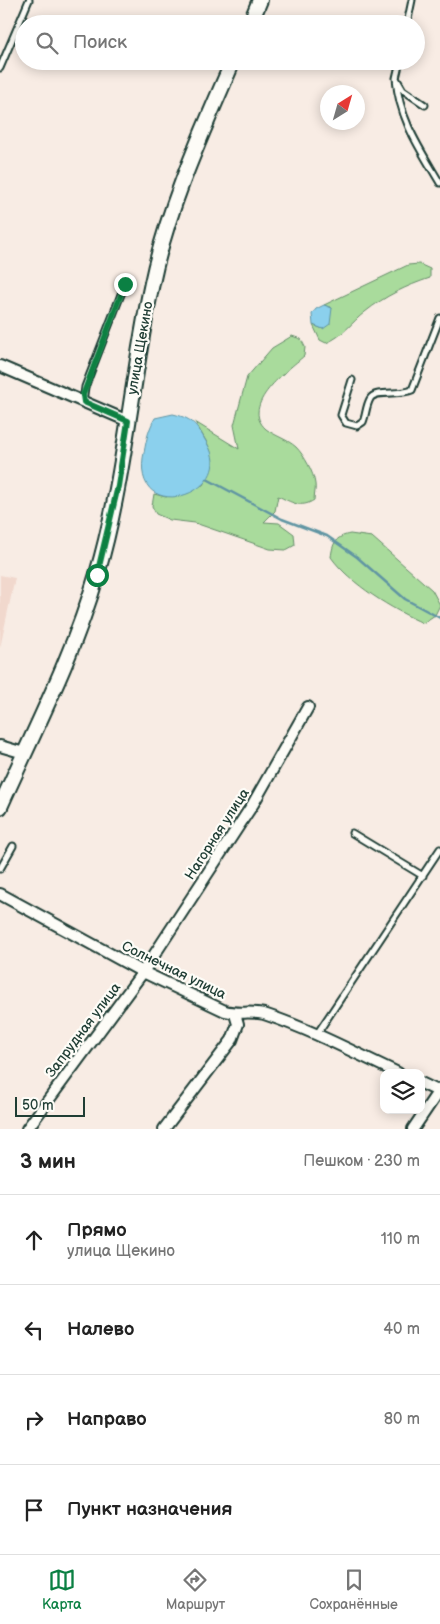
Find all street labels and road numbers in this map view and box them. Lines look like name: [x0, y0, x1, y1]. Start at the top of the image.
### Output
street label: улица Щекино: [123, 300, 157, 396]
street label: Нагорная улица: [181, 785, 253, 883]
street label: Солнечная улица: [119, 937, 230, 1003]
street label: Запрудная улица: [42, 979, 125, 1081]

